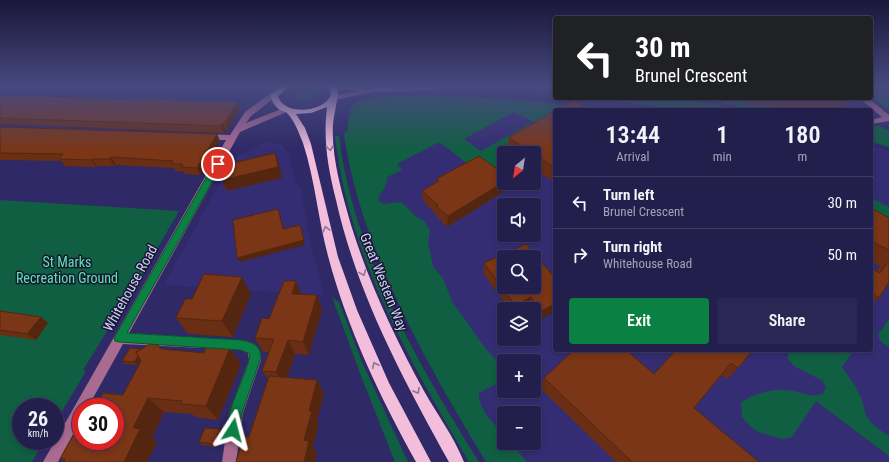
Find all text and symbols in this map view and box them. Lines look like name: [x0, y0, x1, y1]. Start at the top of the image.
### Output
text: 30 m: [635, 31, 691, 64]
icon: left: [569, 32, 621, 84]
text: Brunel Crescent: [635, 65, 747, 86]
text: 13:44: [606, 121, 660, 149]
text: 1: [716, 121, 728, 149]
text: 180: [784, 121, 820, 149]
one-way arrow: [325, 145, 334, 151]
north arrow: [497, 146, 541, 190]
map controls: [497, 146, 541, 450]
pin: [201, 147, 235, 181]
text: Arrival: [616, 149, 649, 164]
text: min: [713, 149, 732, 164]
text: m: [797, 149, 807, 164]
icon: arrive: [207, 153, 229, 175]
text: Turn left: [603, 186, 654, 204]
icon: left: [569, 192, 591, 214]
text: 30 m: [827, 194, 857, 212]
button: sound: [497, 198, 541, 242]
text: Brunel Crescent: [603, 204, 684, 219]
one-way arrow: [322, 226, 331, 233]
street label: Great Western Way: [357, 231, 411, 333]
text: Turn right: [603, 238, 662, 256]
street label: Whitehouse Road: [100, 242, 160, 334]
icon: right: [569, 244, 591, 266]
text: 50 m: [827, 246, 857, 264]
button: search: [497, 250, 541, 294]
park label: St Marks Recreation Ground: [16, 254, 118, 286]
text: Whitehouse Road: [603, 256, 692, 271]
one-way arrow: [358, 270, 366, 277]
button: Exit: [569, 298, 709, 344]
button: Share: [717, 298, 857, 344]
button: layers: [497, 302, 541, 346]
button: +: [497, 354, 541, 398]
one-way arrow: [372, 361, 380, 369]
one-way arrow: [412, 387, 420, 394]
speed limit sign: 30: [72, 398, 124, 450]
button: −: [497, 406, 541, 450]
text: 26: [28, 407, 48, 431]
position arrow: [212, 409, 254, 451]
text: km/h: [28, 428, 48, 439]

